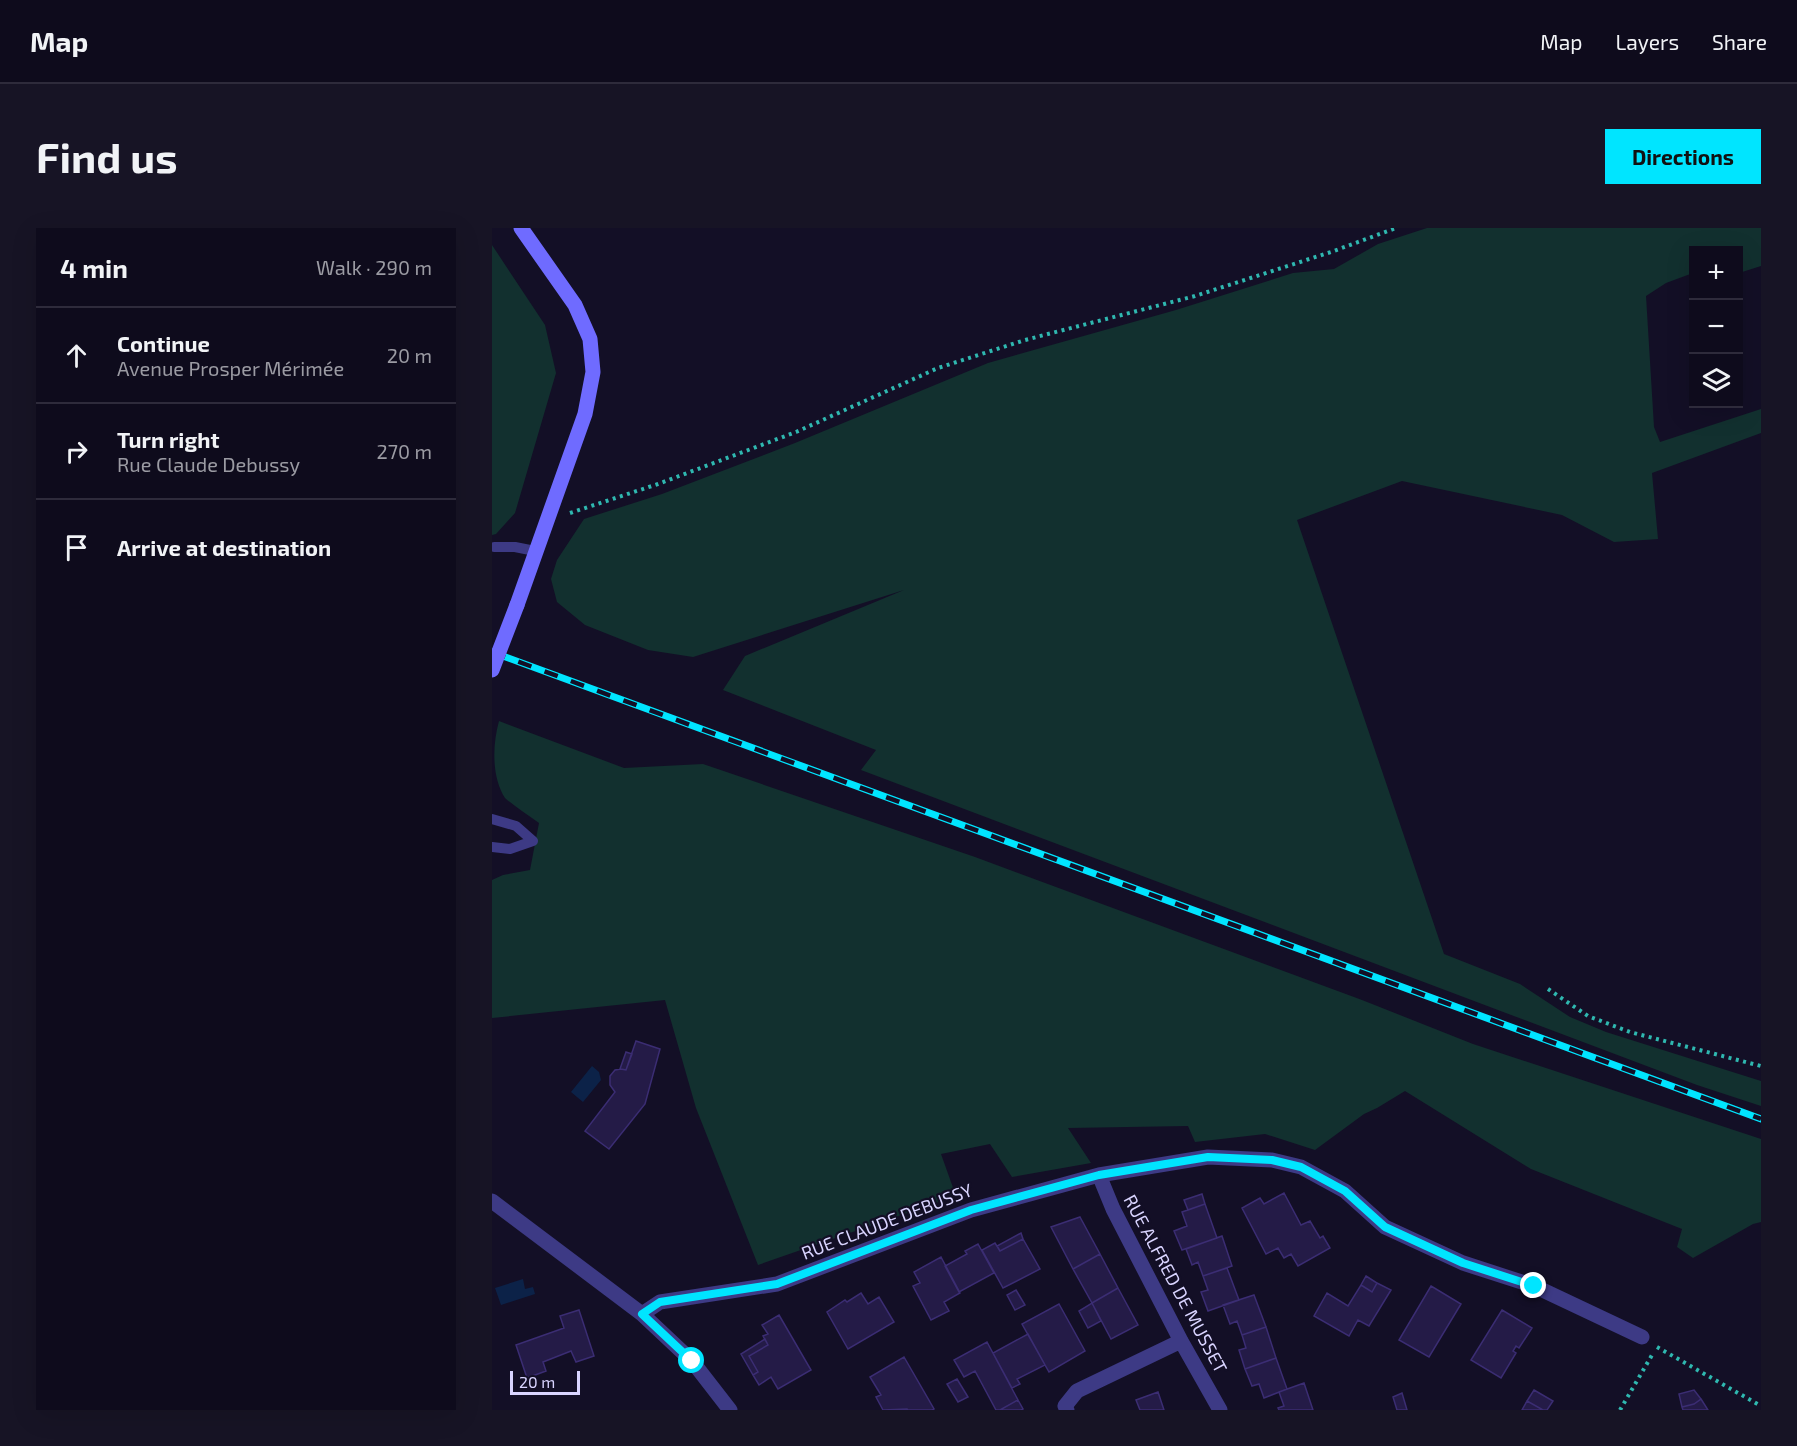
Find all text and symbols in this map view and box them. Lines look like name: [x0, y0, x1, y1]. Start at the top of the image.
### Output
text: Map: [30, 24, 88, 58]
text: Map: [1540, 29, 1582, 54]
text: Layers: [1615, 29, 1679, 54]
text: Share: [1712, 29, 1767, 54]
button: Directions: [1605, 129, 1761, 184]
text: Find us: [36, 131, 178, 181]
map controls: [1689, 246, 1743, 408]
button: +: [1689, 246, 1743, 300]
text: 4 min: [60, 252, 128, 283]
text: Walk · 290 m: [316, 255, 432, 279]
button: −: [1689, 300, 1743, 354]
text: Continue: [117, 330, 210, 356]
icon: ahead: [60, 339, 93, 372]
text: 20 m: [387, 343, 432, 367]
button: layers: [1689, 354, 1743, 408]
text: Avenue Prosper Mérimée: [117, 356, 344, 380]
text: Turn right: [117, 426, 219, 452]
icon: right: [60, 435, 93, 468]
text: 270 m: [376, 439, 432, 463]
text: Rue Claude Debussy: [117, 452, 300, 476]
icon: arrive: [60, 531, 93, 564]
text: Arrive at destination: [117, 534, 331, 560]
street label: RUE CLAUDE DEBUSSY: [798, 1178, 976, 1264]
street label: RUE ALFRED DE MUSSET: [1120, 1191, 1232, 1377]
route end: [1520, 1272, 1546, 1298]
route start: [678, 1347, 704, 1373]
scale bar: [510, 1368, 580, 1396]
text: 20 m: [519, 1372, 555, 1391]

